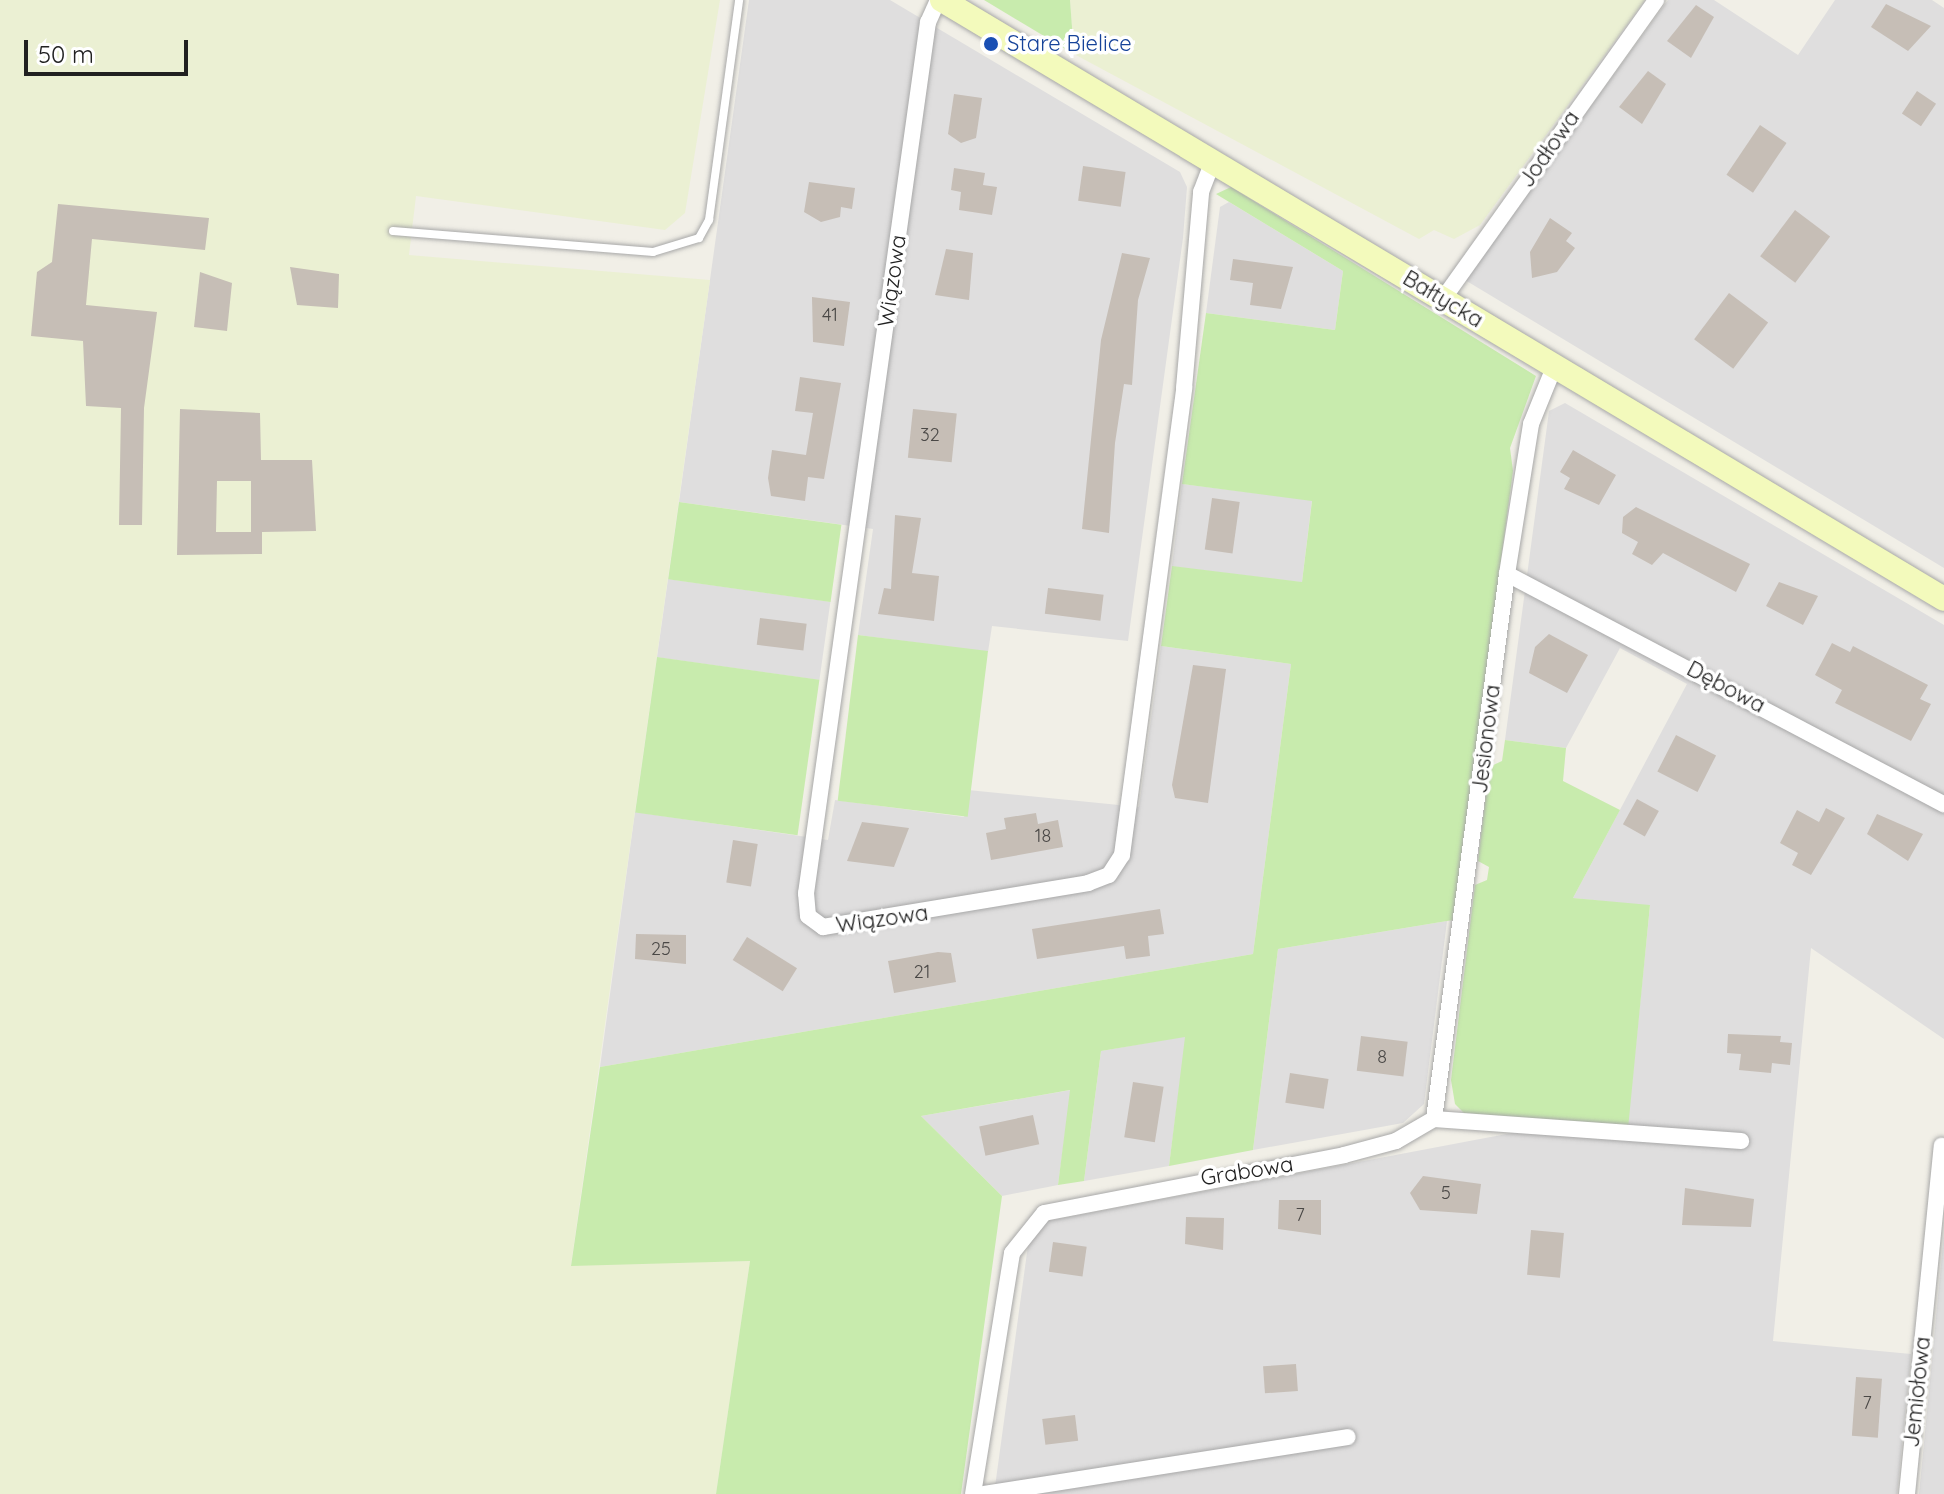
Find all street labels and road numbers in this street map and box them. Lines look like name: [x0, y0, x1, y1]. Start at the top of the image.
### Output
street label: Jodłowa: [1513, 106, 1585, 192]
street label: Wiązowa: [872, 233, 912, 329]
street label: Bałtycka: [1398, 265, 1488, 333]
street label: Dębowa: [1682, 655, 1770, 719]
street label: Jesionowa: [1466, 683, 1506, 795]
street label: Wiązowa: [834, 899, 930, 939]
street label: Grabowa: [1199, 1151, 1295, 1191]
street label: Jemiołowa: [1898, 1335, 1936, 1449]

